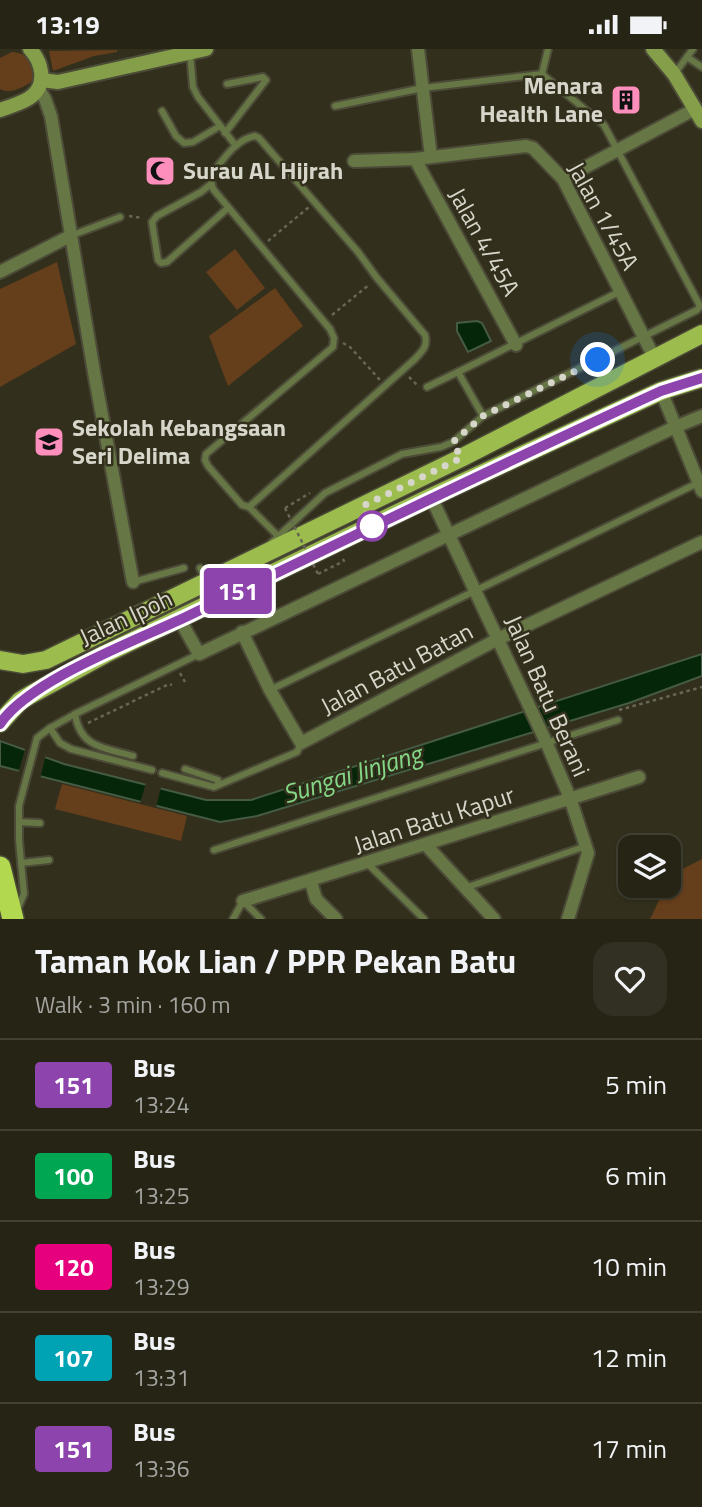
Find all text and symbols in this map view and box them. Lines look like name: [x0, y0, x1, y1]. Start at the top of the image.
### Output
text: 13:19: [35, 5, 100, 44]
place label: Menara Health Lane: [480, 67, 603, 131]
building icon: Menara Health Lane: [609, 83, 643, 117]
place label: Surau AL Hijrah: [183, 152, 343, 188]
mosque icon: Surau AL Hijrah: [143, 154, 177, 188]
street label: Jalan 1/45A: [559, 155, 649, 276]
street label: Jalan 4/45A: [440, 181, 530, 302]
your location: [580, 342, 615, 377]
place label: Sekolah Kebangsaan Seri Delima: [72, 409, 286, 473]
school or university icon: Sekolah Kebangsaan Seri Delima: [32, 425, 66, 459]
unlabelled marker: [357, 511, 387, 541]
line badge: 151: [198, 568, 278, 614]
text: 151: [218, 573, 258, 609]
street label: Jalan Ipoh: [73, 580, 178, 654]
street label: Jalan Batu Berani: [496, 609, 600, 782]
street label: Jalan Batu Batan: [314, 613, 479, 723]
water label: Sungai Jinjang: [277, 733, 429, 813]
street label: Jalan Batu Kapur: [349, 776, 519, 862]
map controls: [618, 835, 681, 898]
button: layers: [618, 835, 681, 898]
text: Taman Kok Lian / PPR Pekan Batu: [35, 936, 516, 986]
button: heart: [593, 942, 667, 1016]
text: Walk · 3 min · 160 m: [35, 987, 231, 1022]
text: Bus: [133, 1048, 175, 1087]
text: 5 min: [605, 1065, 667, 1104]
text: 151: [53, 1067, 94, 1103]
text: 13:24: [133, 1087, 190, 1122]
text: Bus: [133, 1139, 175, 1178]
text: 6 min: [605, 1156, 667, 1195]
text: 100: [53, 1158, 94, 1194]
text: 13:25: [133, 1178, 190, 1213]
text: Bus: [133, 1230, 175, 1269]
text: 10 min: [591, 1247, 667, 1286]
text: 120: [53, 1249, 94, 1285]
text: 13:29: [133, 1269, 190, 1304]
text: Bus: [133, 1321, 175, 1360]
text: 12 min: [591, 1338, 667, 1377]
text: 107: [53, 1340, 94, 1376]
text: 13:31: [133, 1360, 190, 1395]
text: Bus: [133, 1412, 175, 1451]
text: 17 min: [591, 1429, 667, 1468]
text: 151: [53, 1431, 94, 1467]
text: 13:36: [133, 1451, 190, 1486]

